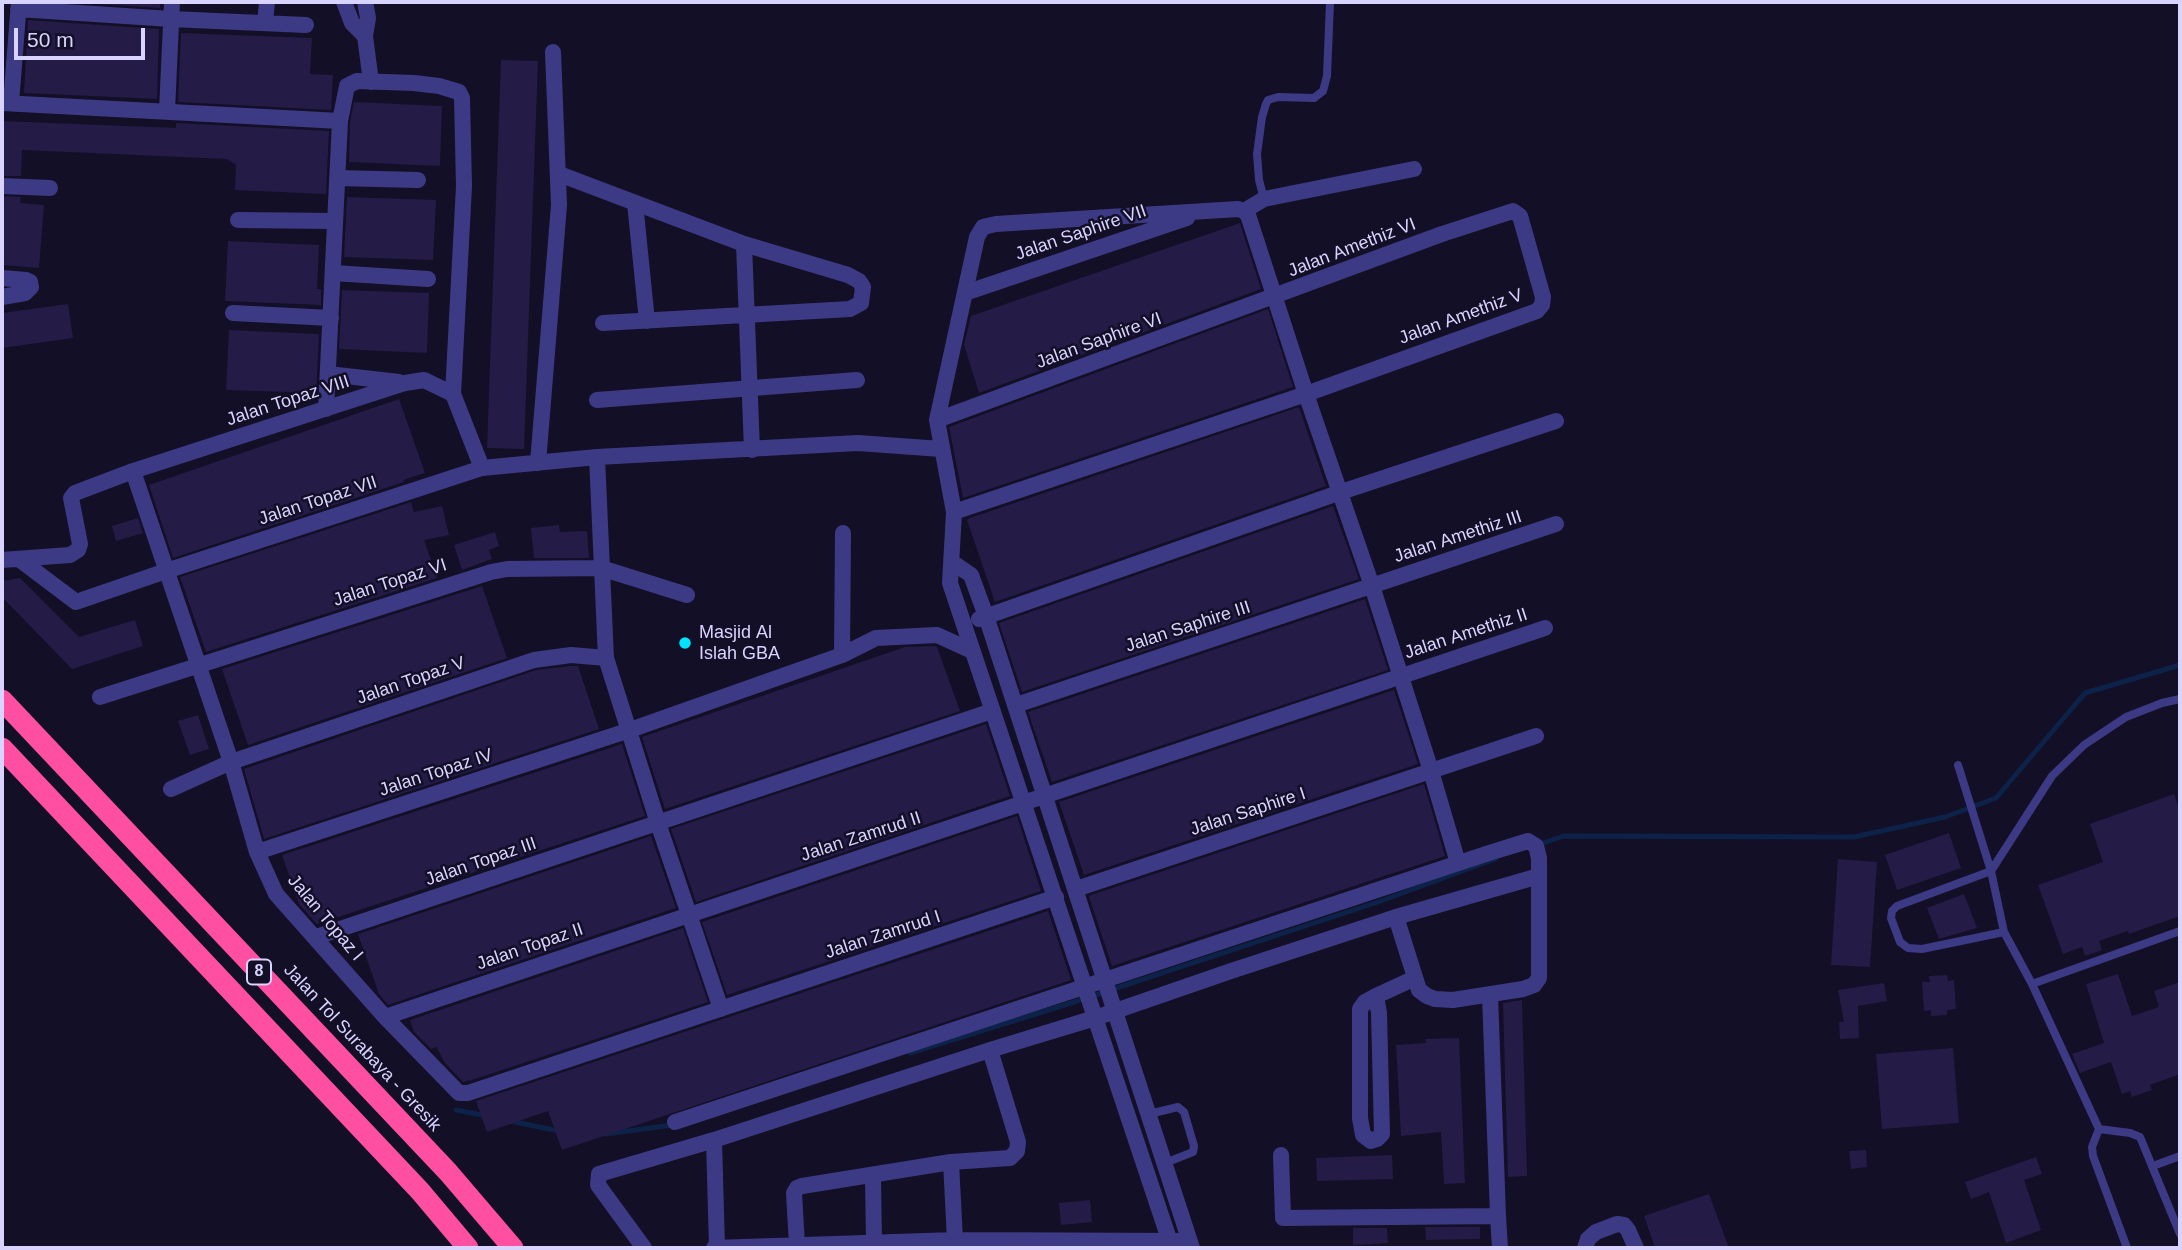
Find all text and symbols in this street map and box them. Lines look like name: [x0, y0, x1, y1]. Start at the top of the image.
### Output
scale bar: [18, 14, 149, 58]
text: 50 m: [27, 28, 74, 51]
street label: Jalan Saphire VII: [1013, 200, 1149, 266]
street label: Jalan Amethiz VI: [1285, 214, 1419, 282]
street label: Jalan Amethiz V: [1396, 285, 1526, 349]
street label: Jalan Saphire VI: [1033, 308, 1165, 374]
street label: Jalan Topaz VIII: [224, 371, 352, 431]
street label: Jalan Topaz VII: [256, 472, 380, 530]
street label: Jalan Amethiz III: [1391, 506, 1525, 568]
street label: Jalan Topaz VI: [331, 554, 449, 612]
street label: Jalan Saphire III: [1123, 597, 1253, 657]
street label: Jalan Amethiz II: [1402, 604, 1530, 664]
place label: Masjid Al Islah GBA: [699, 622, 780, 664]
marker: Masjid Al Islah GBA: [677, 635, 693, 651]
street label: Jalan Topaz V: [354, 652, 468, 710]
street label: Jalan Topaz IV: [377, 744, 495, 802]
street label: Jalan Saphire I: [1188, 783, 1308, 841]
street label: Jalan Zamrud II: [798, 807, 924, 867]
street label: Jalan Topaz III: [423, 833, 539, 891]
street label: Jalan Topaz I: [283, 870, 367, 966]
street label: Jalan Zamrud I: [823, 906, 943, 964]
street label: Jalan Topaz II: [474, 919, 586, 975]
road number: 8: [247, 960, 271, 984]
street label: Jalan Tol Surabaya - Gresik: [279, 960, 445, 1136]

